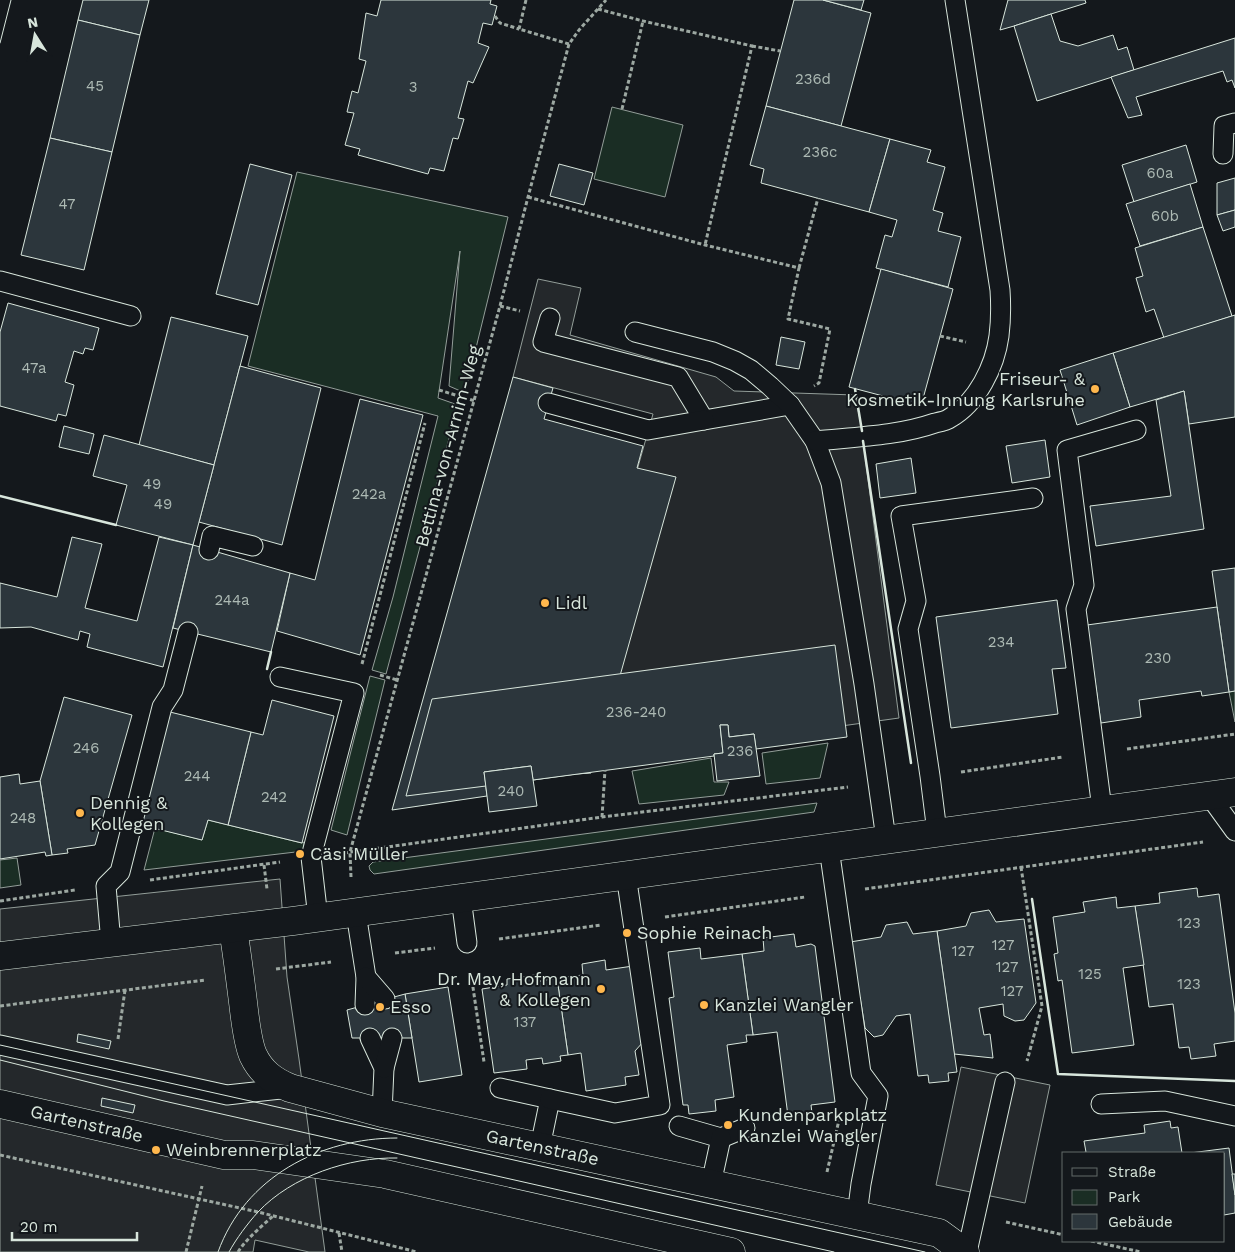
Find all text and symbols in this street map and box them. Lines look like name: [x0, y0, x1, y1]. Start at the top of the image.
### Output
north arrow: [10, 10, 60, 60]
text: N: [26, 13, 39, 31]
house number: 236d: [795, 70, 831, 88]
house number: 45: [86, 77, 104, 95]
house number: 3: [409, 78, 417, 96]
house number: 236c: [802, 143, 838, 161]
house number: 60a: [1147, 164, 1174, 182]
house number: 47: [59, 195, 75, 213]
house number: 60b: [1151, 207, 1179, 225]
street label: Bettina-von-Arnim-Weg: [410, 342, 485, 549]
house number: 47a: [22, 359, 47, 377]
place label: Friseur- & Kosmetik-Innung Karlsruhe: [846, 368, 1086, 410]
marker: Friseur- & Kosmetik-Innung Karlsruhe: [1089, 383, 1101, 395]
house number: 49: [143, 475, 161, 493]
house number: 242a: [352, 485, 387, 503]
house number: 49: [154, 495, 172, 513]
house number: 244a: [214, 591, 250, 609]
place label: Lidl: [555, 592, 588, 613]
marker: Lidl: [539, 597, 551, 609]
house number: 234: [988, 633, 1014, 651]
house number: 230: [1145, 649, 1171, 667]
house number: 236-240: [606, 703, 666, 721]
house number: 246: [73, 739, 99, 757]
house number: 236: [727, 742, 753, 760]
house number: 244: [184, 767, 210, 785]
house number: 240: [498, 782, 524, 800]
house number: 242: [261, 788, 287, 806]
place label: Dennig & Kollegen: [90, 792, 168, 834]
marker: Dennig & Kollegen: [74, 807, 86, 819]
house number: 248: [10, 809, 36, 827]
place label: Cäsi Müller: [310, 843, 408, 864]
marker: Cäsi Müller: [294, 848, 306, 860]
house number: 123: [1177, 914, 1201, 932]
place label: Sophie Reinach: [637, 922, 772, 943]
marker: Sophie Reinach: [621, 927, 633, 939]
house number: 127: [992, 936, 1014, 954]
house number: 127: [952, 942, 974, 960]
house number: 127: [996, 958, 1018, 976]
house number: 125: [1078, 965, 1102, 983]
place label: Dr. May, Hofmann & Kollegen: [437, 968, 591, 1010]
house number: 123: [1177, 975, 1201, 993]
house number: 127: [1001, 982, 1023, 1000]
marker: Dr. May, Hofmann & Kollegen: [595, 983, 607, 995]
place label: Kanzlei Wangler: [714, 994, 854, 1015]
place label: Esso: [390, 996, 431, 1017]
marker: Kanzlei Wangler: [698, 999, 710, 1011]
marker: Esso: [374, 1001, 386, 1013]
house number: 137: [514, 1013, 536, 1031]
street label: Gartenstraße: [28, 1100, 145, 1146]
place label: Kundenparkplatz Kanzlei Wangler: [738, 1104, 887, 1146]
marker: Kundenparkplatz Kanzlei Wangler: [722, 1119, 734, 1131]
street label: Gartenstraße: [484, 1125, 601, 1169]
place label: Weinbrennerplatz: [166, 1139, 322, 1160]
marker: Weinbrennerplatz: [150, 1144, 162, 1156]
legend: [1062, 1152, 1225, 1242]
text: Straße: [1108, 1163, 1156, 1181]
text: Park: [1108, 1188, 1141, 1206]
scale bar: [12, 1210, 138, 1242]
text: Gebäude: [1108, 1213, 1173, 1231]
text: 20 m: [20, 1218, 58, 1236]

